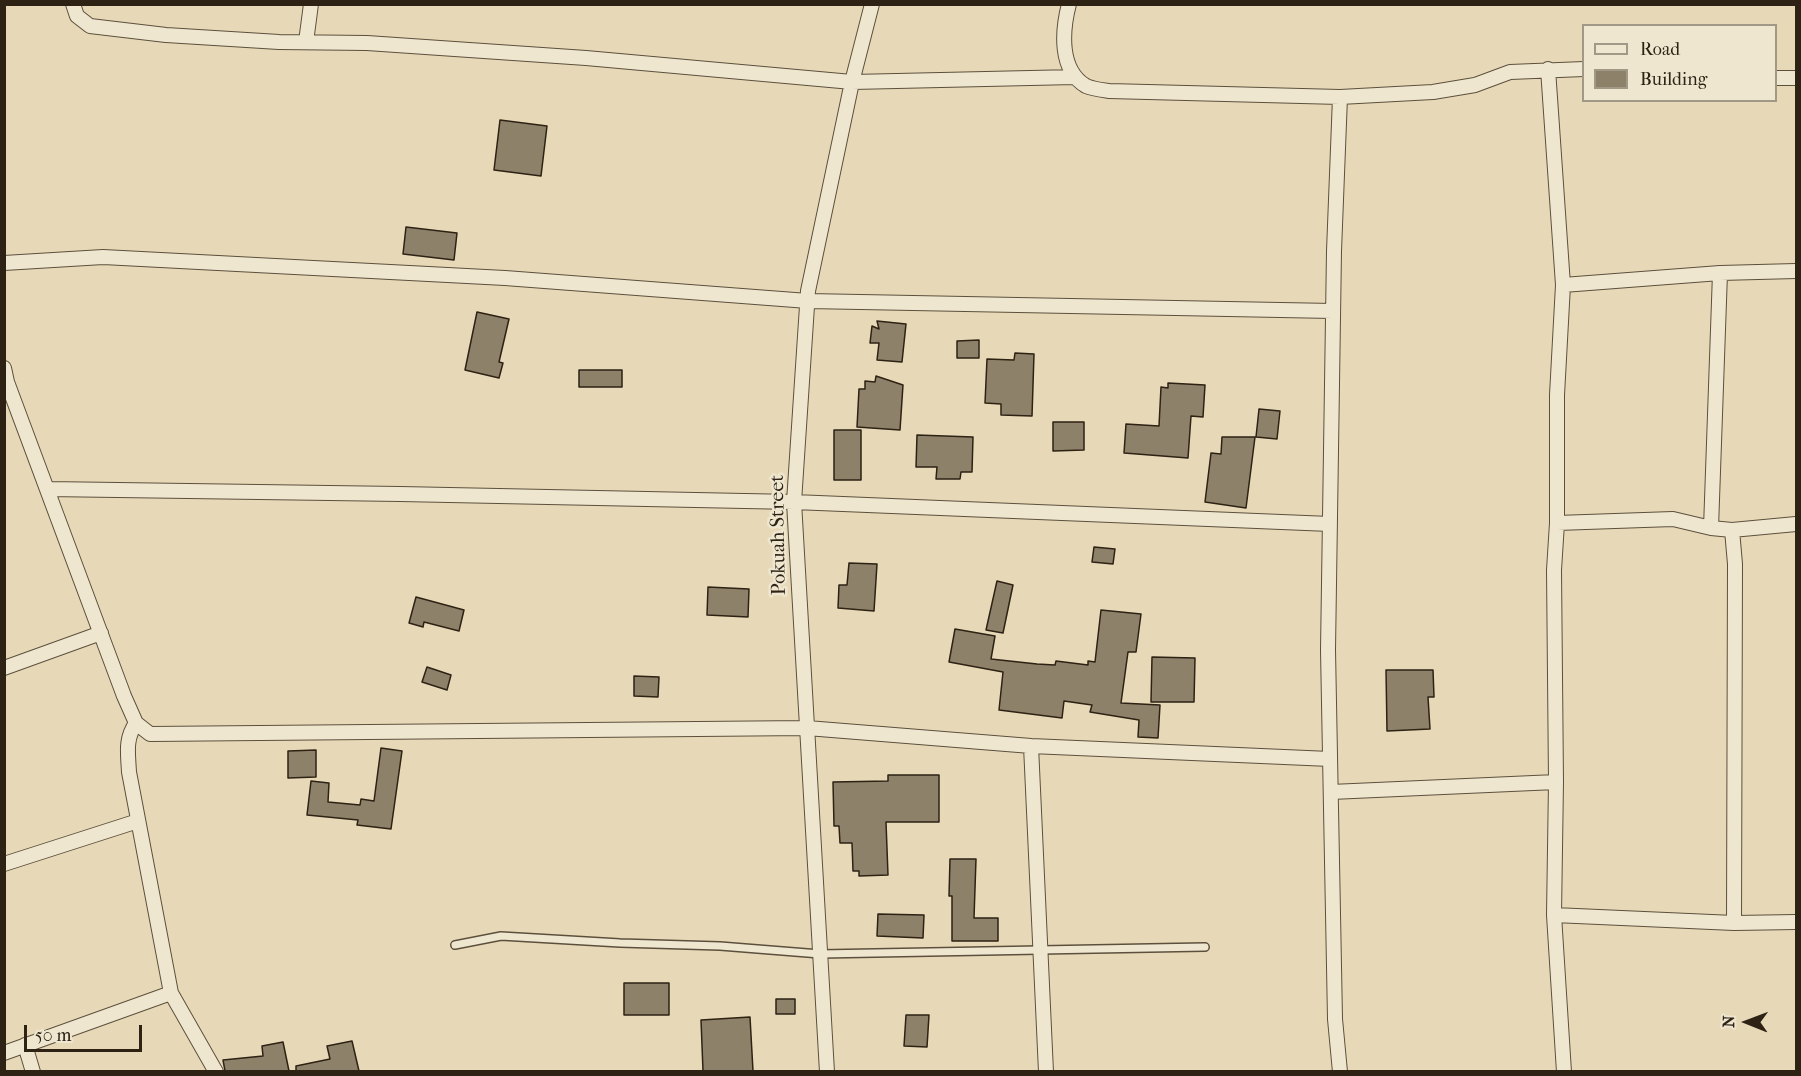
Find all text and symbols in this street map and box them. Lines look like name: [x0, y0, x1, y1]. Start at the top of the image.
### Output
legend: [1582, 24, 1777, 102]
text: Road: [1640, 39, 1680, 60]
text: Building: [1640, 69, 1707, 90]
street label: Pokuah Street: [766, 474, 792, 596]
north arrow: [1717, 992, 1777, 1052]
scale bar: [27, 1013, 146, 1051]
text: N: [1719, 1015, 1738, 1028]
text: 50 m: [35, 1025, 71, 1046]

